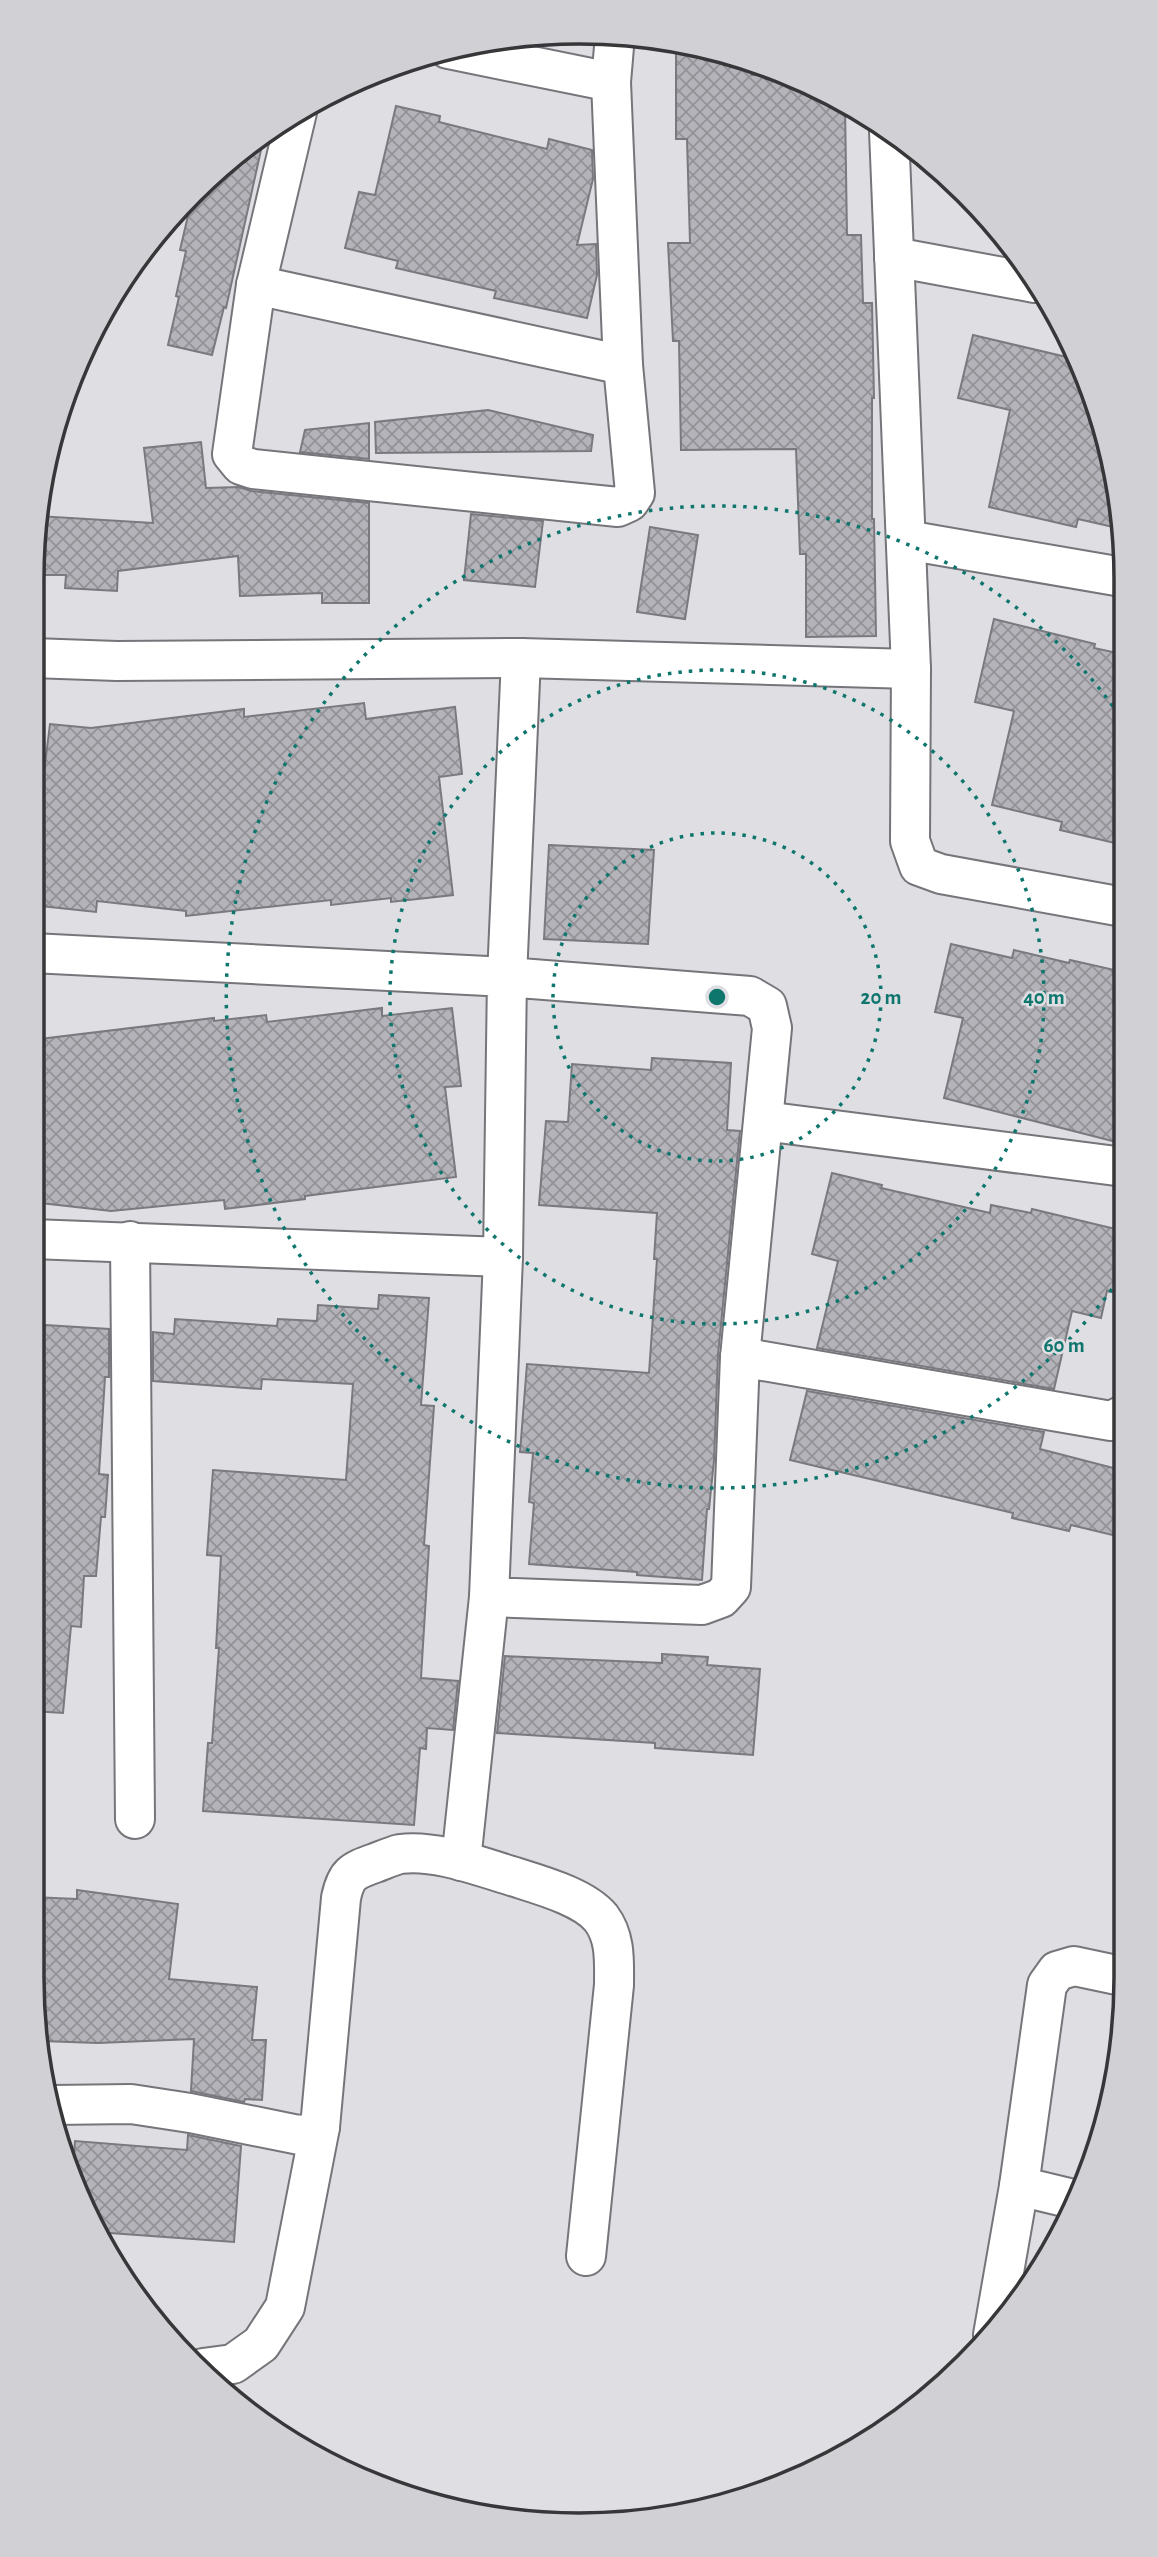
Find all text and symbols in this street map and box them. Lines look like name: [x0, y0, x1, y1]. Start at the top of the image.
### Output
centre of rings: [705, 985, 729, 1009]
text: 20 m: [861, 987, 901, 1008]
text: 40 m: [1023, 987, 1065, 1008]
text: 60 m: [1043, 1335, 1085, 1356]

